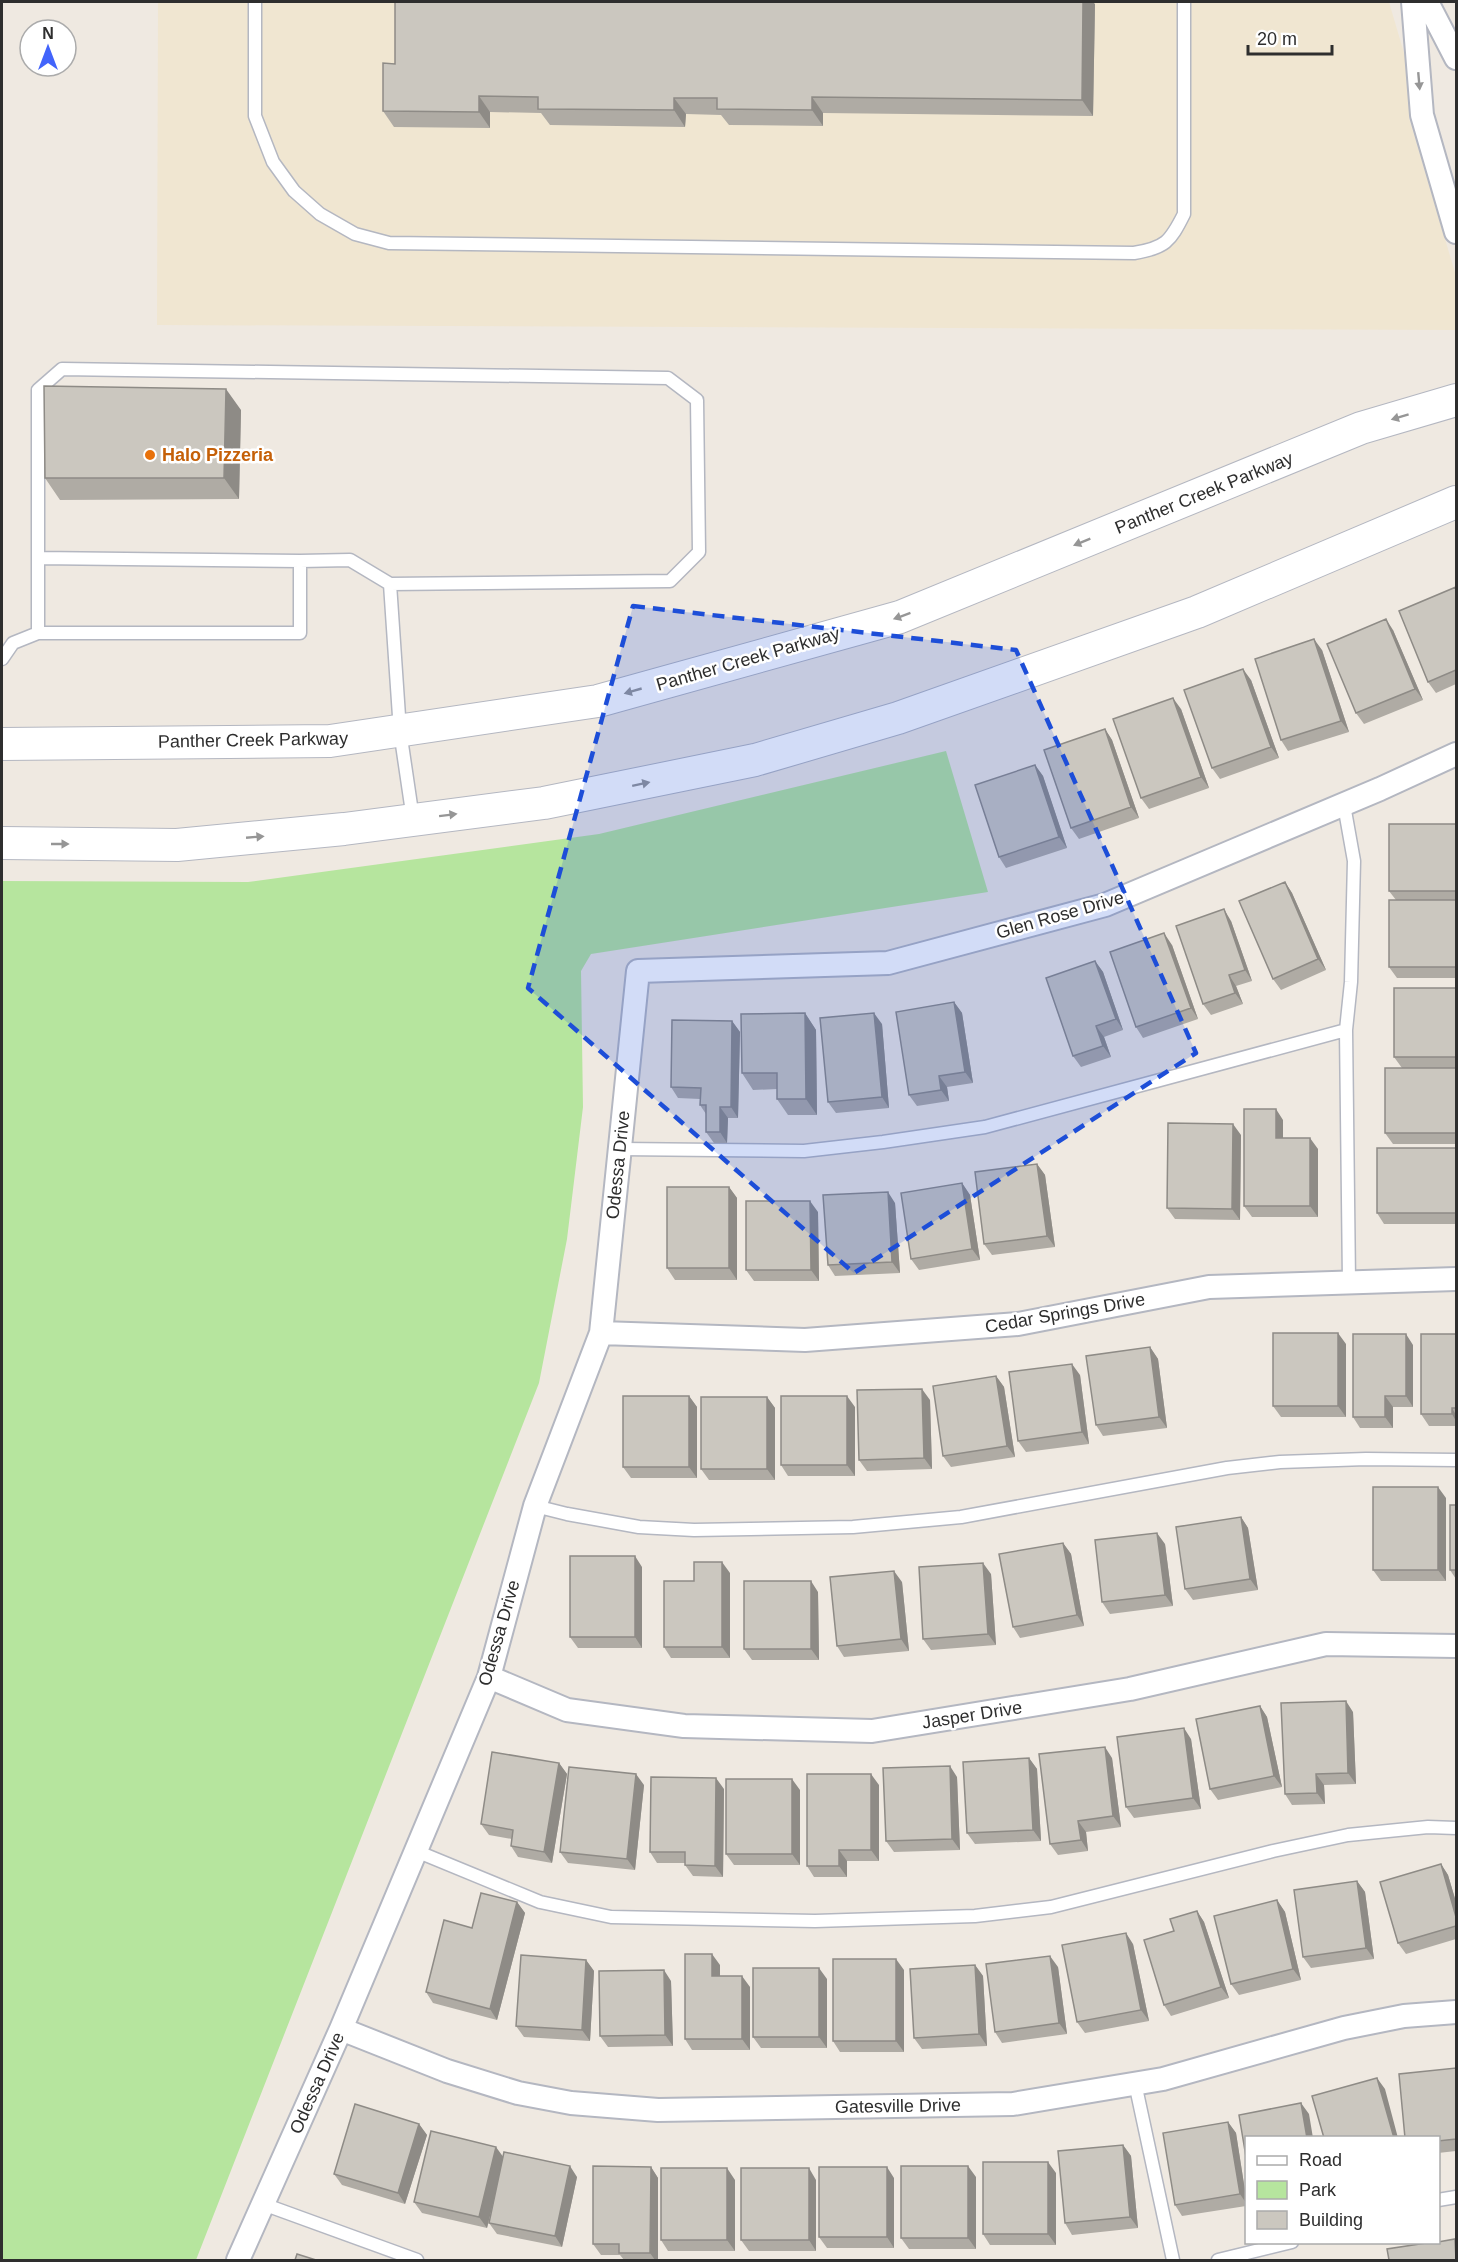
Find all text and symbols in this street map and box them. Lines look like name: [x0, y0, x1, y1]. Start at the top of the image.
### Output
north arrow: [18, 18, 78, 78]
scale bar: [1248, 18, 1332, 56]
text: N: [42, 25, 54, 42]
text: 20 m: [1257, 29, 1297, 49]
one-way arrow: [1414, 71, 1424, 90]
one-way arrow: [1391, 413, 1409, 422]
place label: Halo Pizzeria: [162, 445, 274, 465]
marker: Halo Pizzeria: [143, 448, 157, 462]
street label: Panther Creek Parkway: [1112, 448, 1296, 538]
one-way arrow: [1073, 537, 1091, 547]
one-way arrow: [893, 611, 911, 621]
street label: Panther Creek Parkway: [654, 623, 842, 695]
one-way arrow: [624, 687, 642, 696]
street label: Panther Creek Parkway: [158, 728, 348, 752]
one-way arrow: [631, 778, 650, 788]
one-way arrow: [439, 811, 458, 820]
one-way arrow: [245, 832, 264, 842]
one-way arrow: [50, 839, 69, 849]
street label: Glen Rose Drive: [994, 887, 1126, 943]
street label: Odessa Drive: [602, 1110, 634, 1220]
street label: Cedar Springs Drive: [983, 1289, 1147, 1337]
street label: Odessa Drive: [474, 1578, 524, 1688]
street label: Jasper Drive: [921, 1697, 1023, 1733]
street label: Odessa Drive: [286, 2029, 348, 2137]
street label: Gatesville Drive: [835, 2095, 961, 2117]
legend: [1245, 2136, 1440, 2244]
text: Road: [1299, 2150, 1342, 2170]
text: Park: [1299, 2180, 1337, 2200]
text: Building: [1299, 2210, 1363, 2230]

